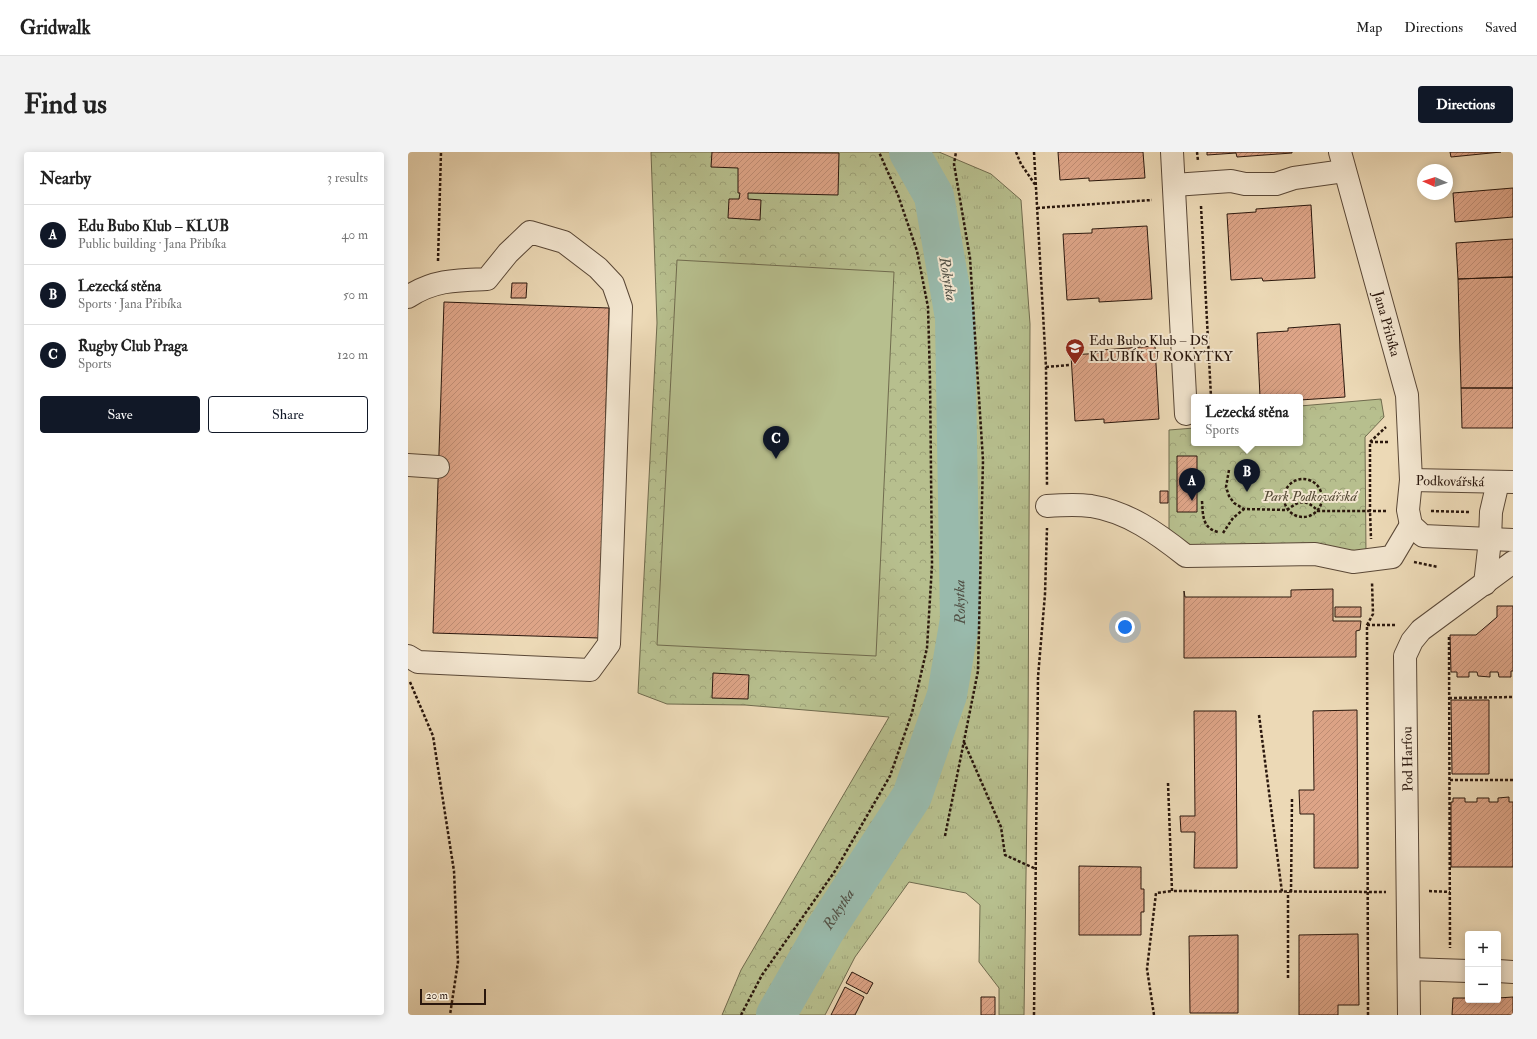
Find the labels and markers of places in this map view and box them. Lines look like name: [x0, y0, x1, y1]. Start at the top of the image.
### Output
place label: Edu Bubo Klub – DS KLUBÍK U ROKYTKY: [1089, 332, 1233, 365]
school or university icon: Edu Bubo Klub – DS KLUBÍK U ROKYTKY: [1064, 337, 1086, 365]
pin: C: [763, 426, 789, 459]
pin: B: [1234, 459, 1260, 492]
pin: A: [1179, 468, 1205, 501]

